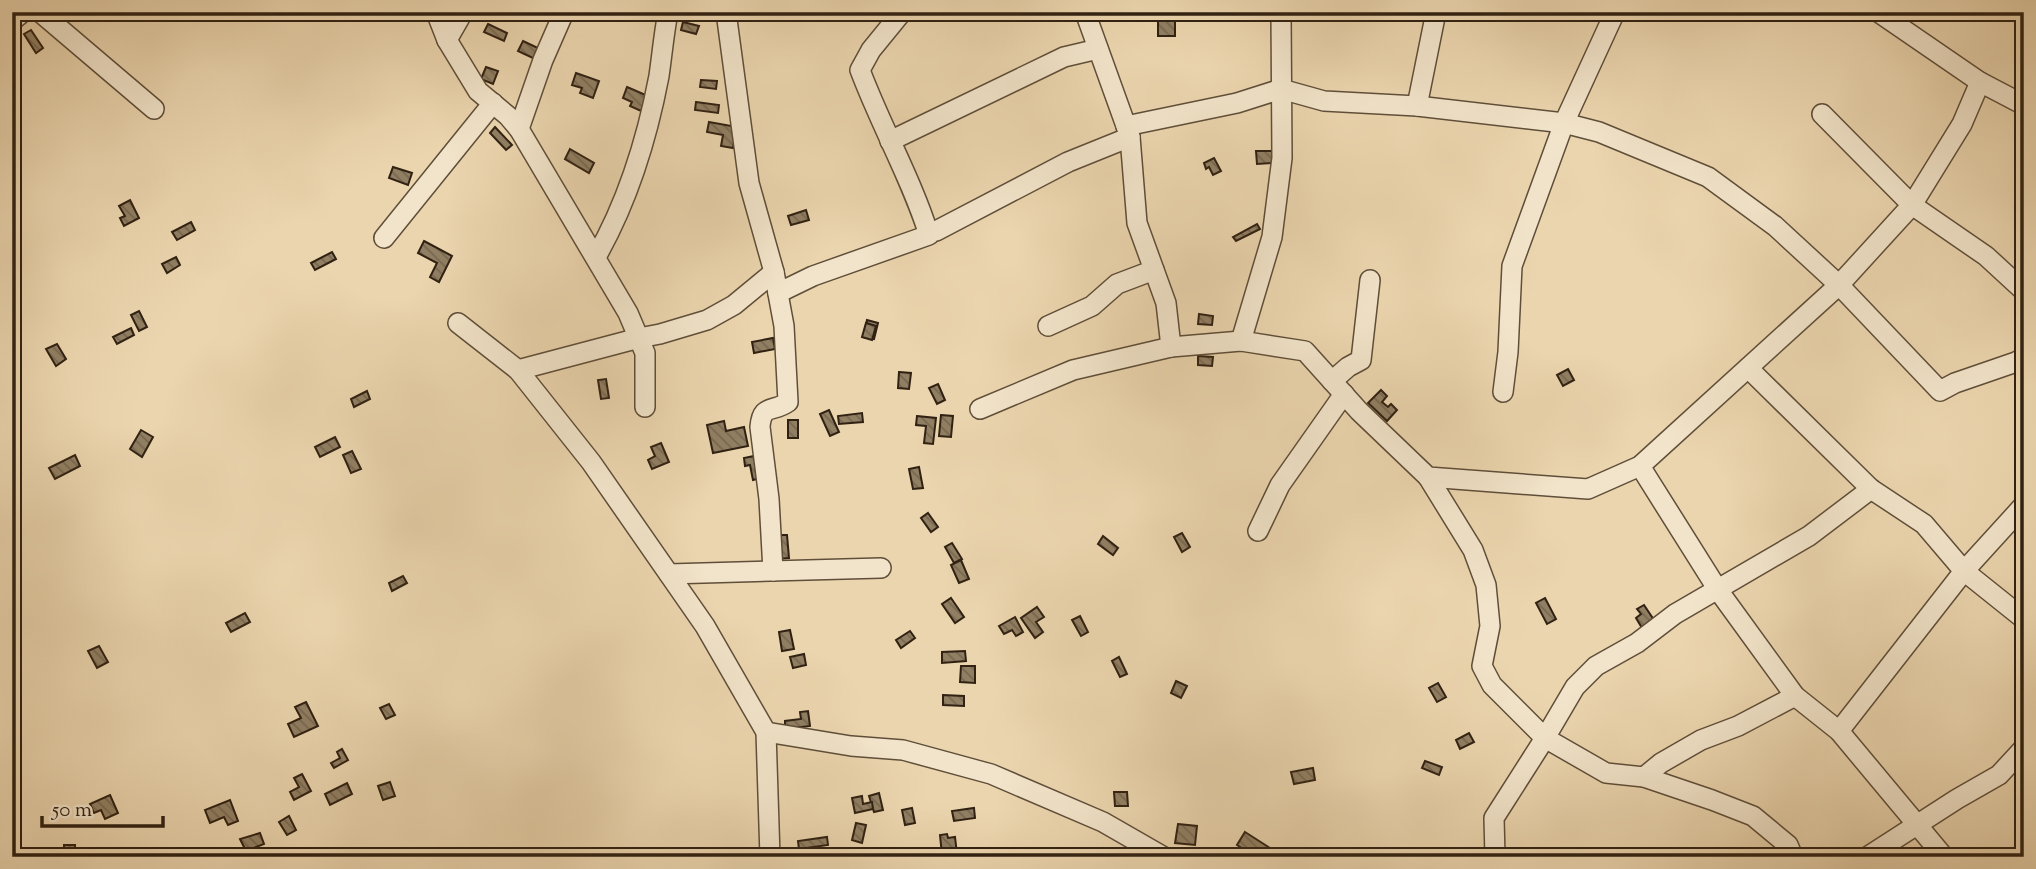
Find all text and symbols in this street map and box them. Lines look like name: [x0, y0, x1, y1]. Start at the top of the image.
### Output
scale bar: [42, 785, 163, 829]
text: 50 m: [51, 796, 92, 826]

